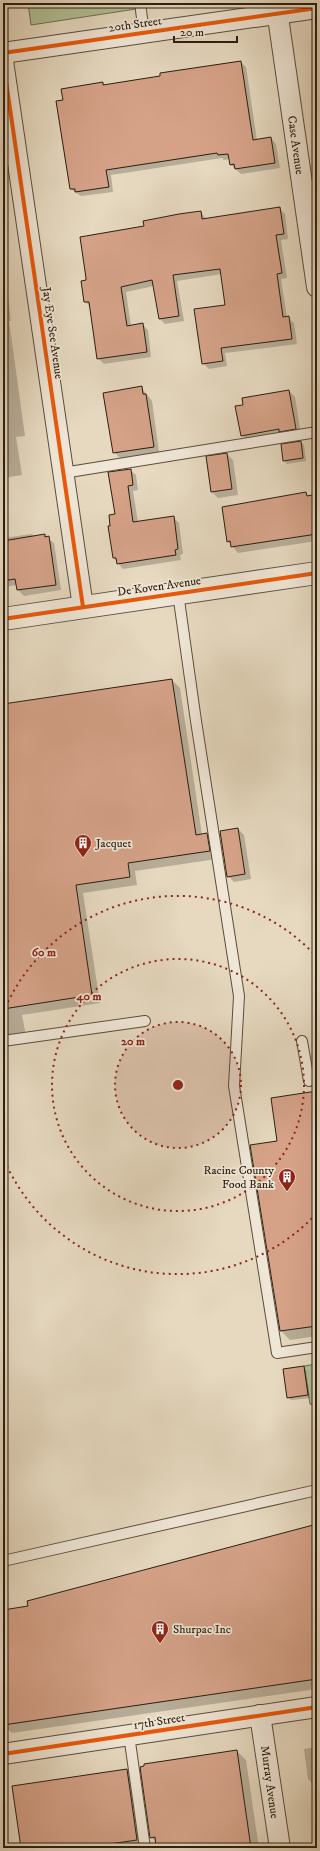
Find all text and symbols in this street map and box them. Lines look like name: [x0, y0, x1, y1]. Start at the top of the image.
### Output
street label: 20th Street: [108, 13, 163, 36]
scale bar: [174, 18, 237, 44]
text: 20 m: [180, 25, 204, 40]
street label: Case Avenue: [284, 115, 307, 175]
street label: Jay Eye See Avenue: [38, 285, 66, 380]
street label: De Koven Avenue: [116, 573, 202, 600]
building icon: Jacquet: [73, 833, 93, 858]
place label: Jacquet: [95, 836, 132, 851]
text: 60 m: [32, 945, 56, 960]
text: 40 m: [76, 989, 101, 1004]
text: 20 m: [121, 1034, 145, 1049]
centre of rings: [171, 1078, 185, 1092]
place label: Racine County Food Bank: [204, 1163, 274, 1192]
building icon: Racine County Food Bank: [277, 1167, 297, 1192]
building icon: Shurpac Inc: [150, 1619, 170, 1644]
place label: Shurpac Inc: [173, 1622, 231, 1637]
street label: 17th Street: [132, 1710, 186, 1733]
street label: Murray Avenue: [257, 1745, 282, 1819]

